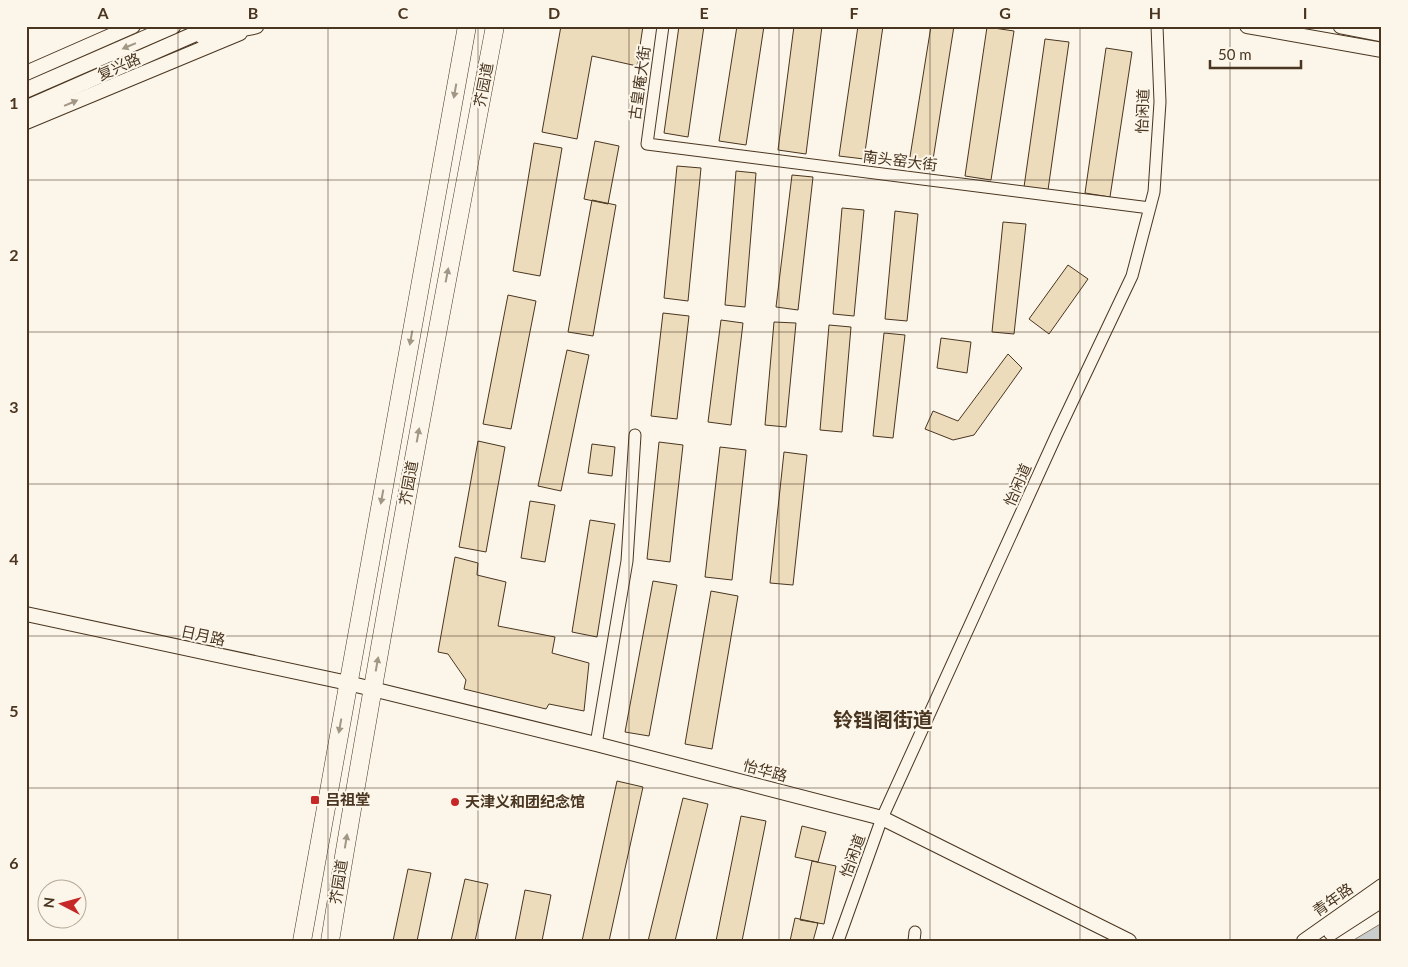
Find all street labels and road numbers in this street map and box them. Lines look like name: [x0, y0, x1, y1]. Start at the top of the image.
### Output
street label: 古皇庵大街: [625, 44, 653, 121]
street label: 复兴路: [94, 49, 143, 83]
street label: 芥园道: [470, 61, 496, 109]
street label: 怡闲道: [1132, 88, 1152, 134]
street label: 南头窑大街: [862, 147, 938, 174]
street label: 芥园道: [395, 459, 421, 507]
street label: 怡闲道: [1000, 460, 1034, 509]
street label: 日月路: [179, 622, 227, 649]
street label: 怡华路: [741, 756, 789, 785]
street label: 怡闲道: [836, 831, 868, 880]
street label: 芥园道: [326, 858, 350, 905]
street label: 青年路: [1309, 879, 1356, 919]

